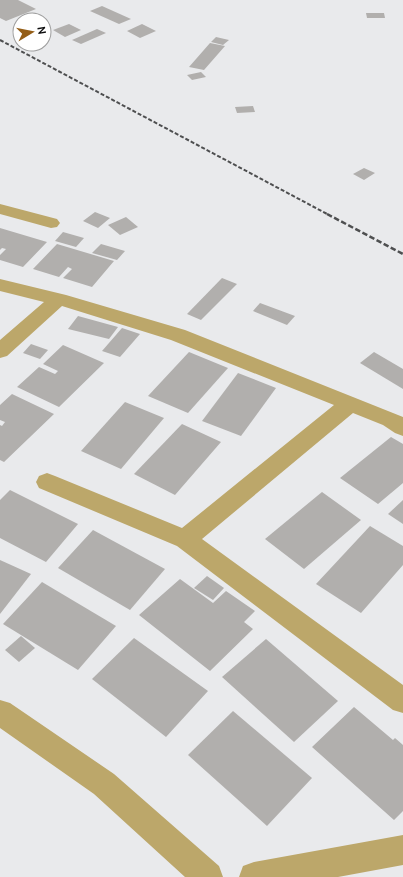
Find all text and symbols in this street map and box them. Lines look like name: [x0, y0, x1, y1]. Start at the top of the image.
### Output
north arrow: [12, 12, 52, 52]
text: N: [34, 25, 49, 35]

